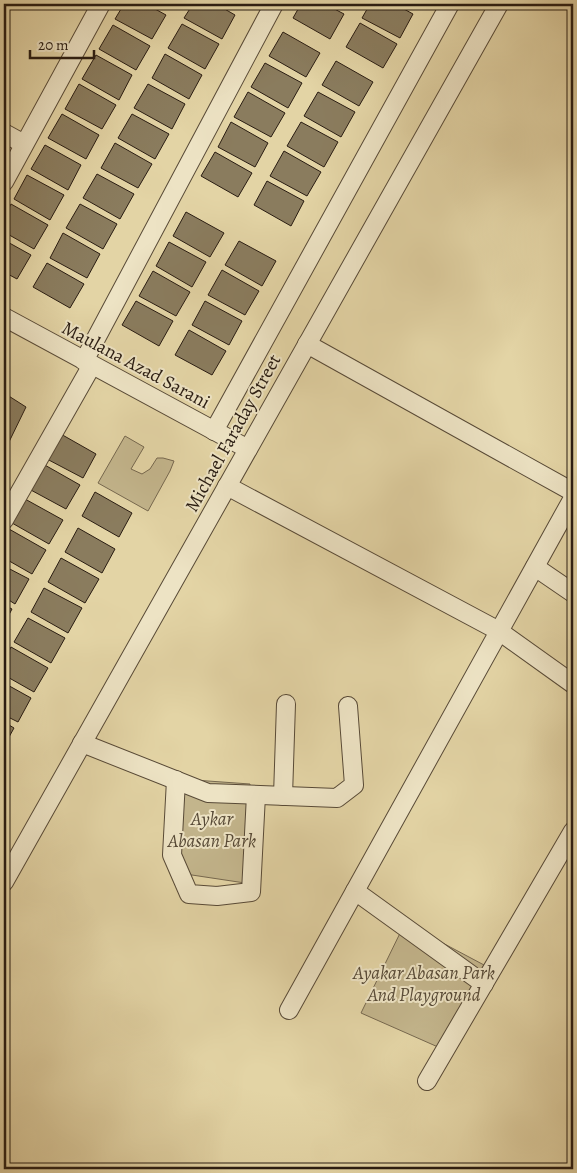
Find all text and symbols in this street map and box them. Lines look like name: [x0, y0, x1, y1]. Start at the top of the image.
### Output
scale bar: [30, 28, 94, 60]
text: 20 m: [38, 35, 69, 55]
street label: Maulana Azad Sarani: [57, 315, 215, 415]
street label: Michael Faraday Street: [179, 349, 287, 517]
park label: Aykar Abasan Park: [167, 806, 256, 854]
park label: Ayakar Abasan Park And Playground: [352, 960, 495, 1008]

